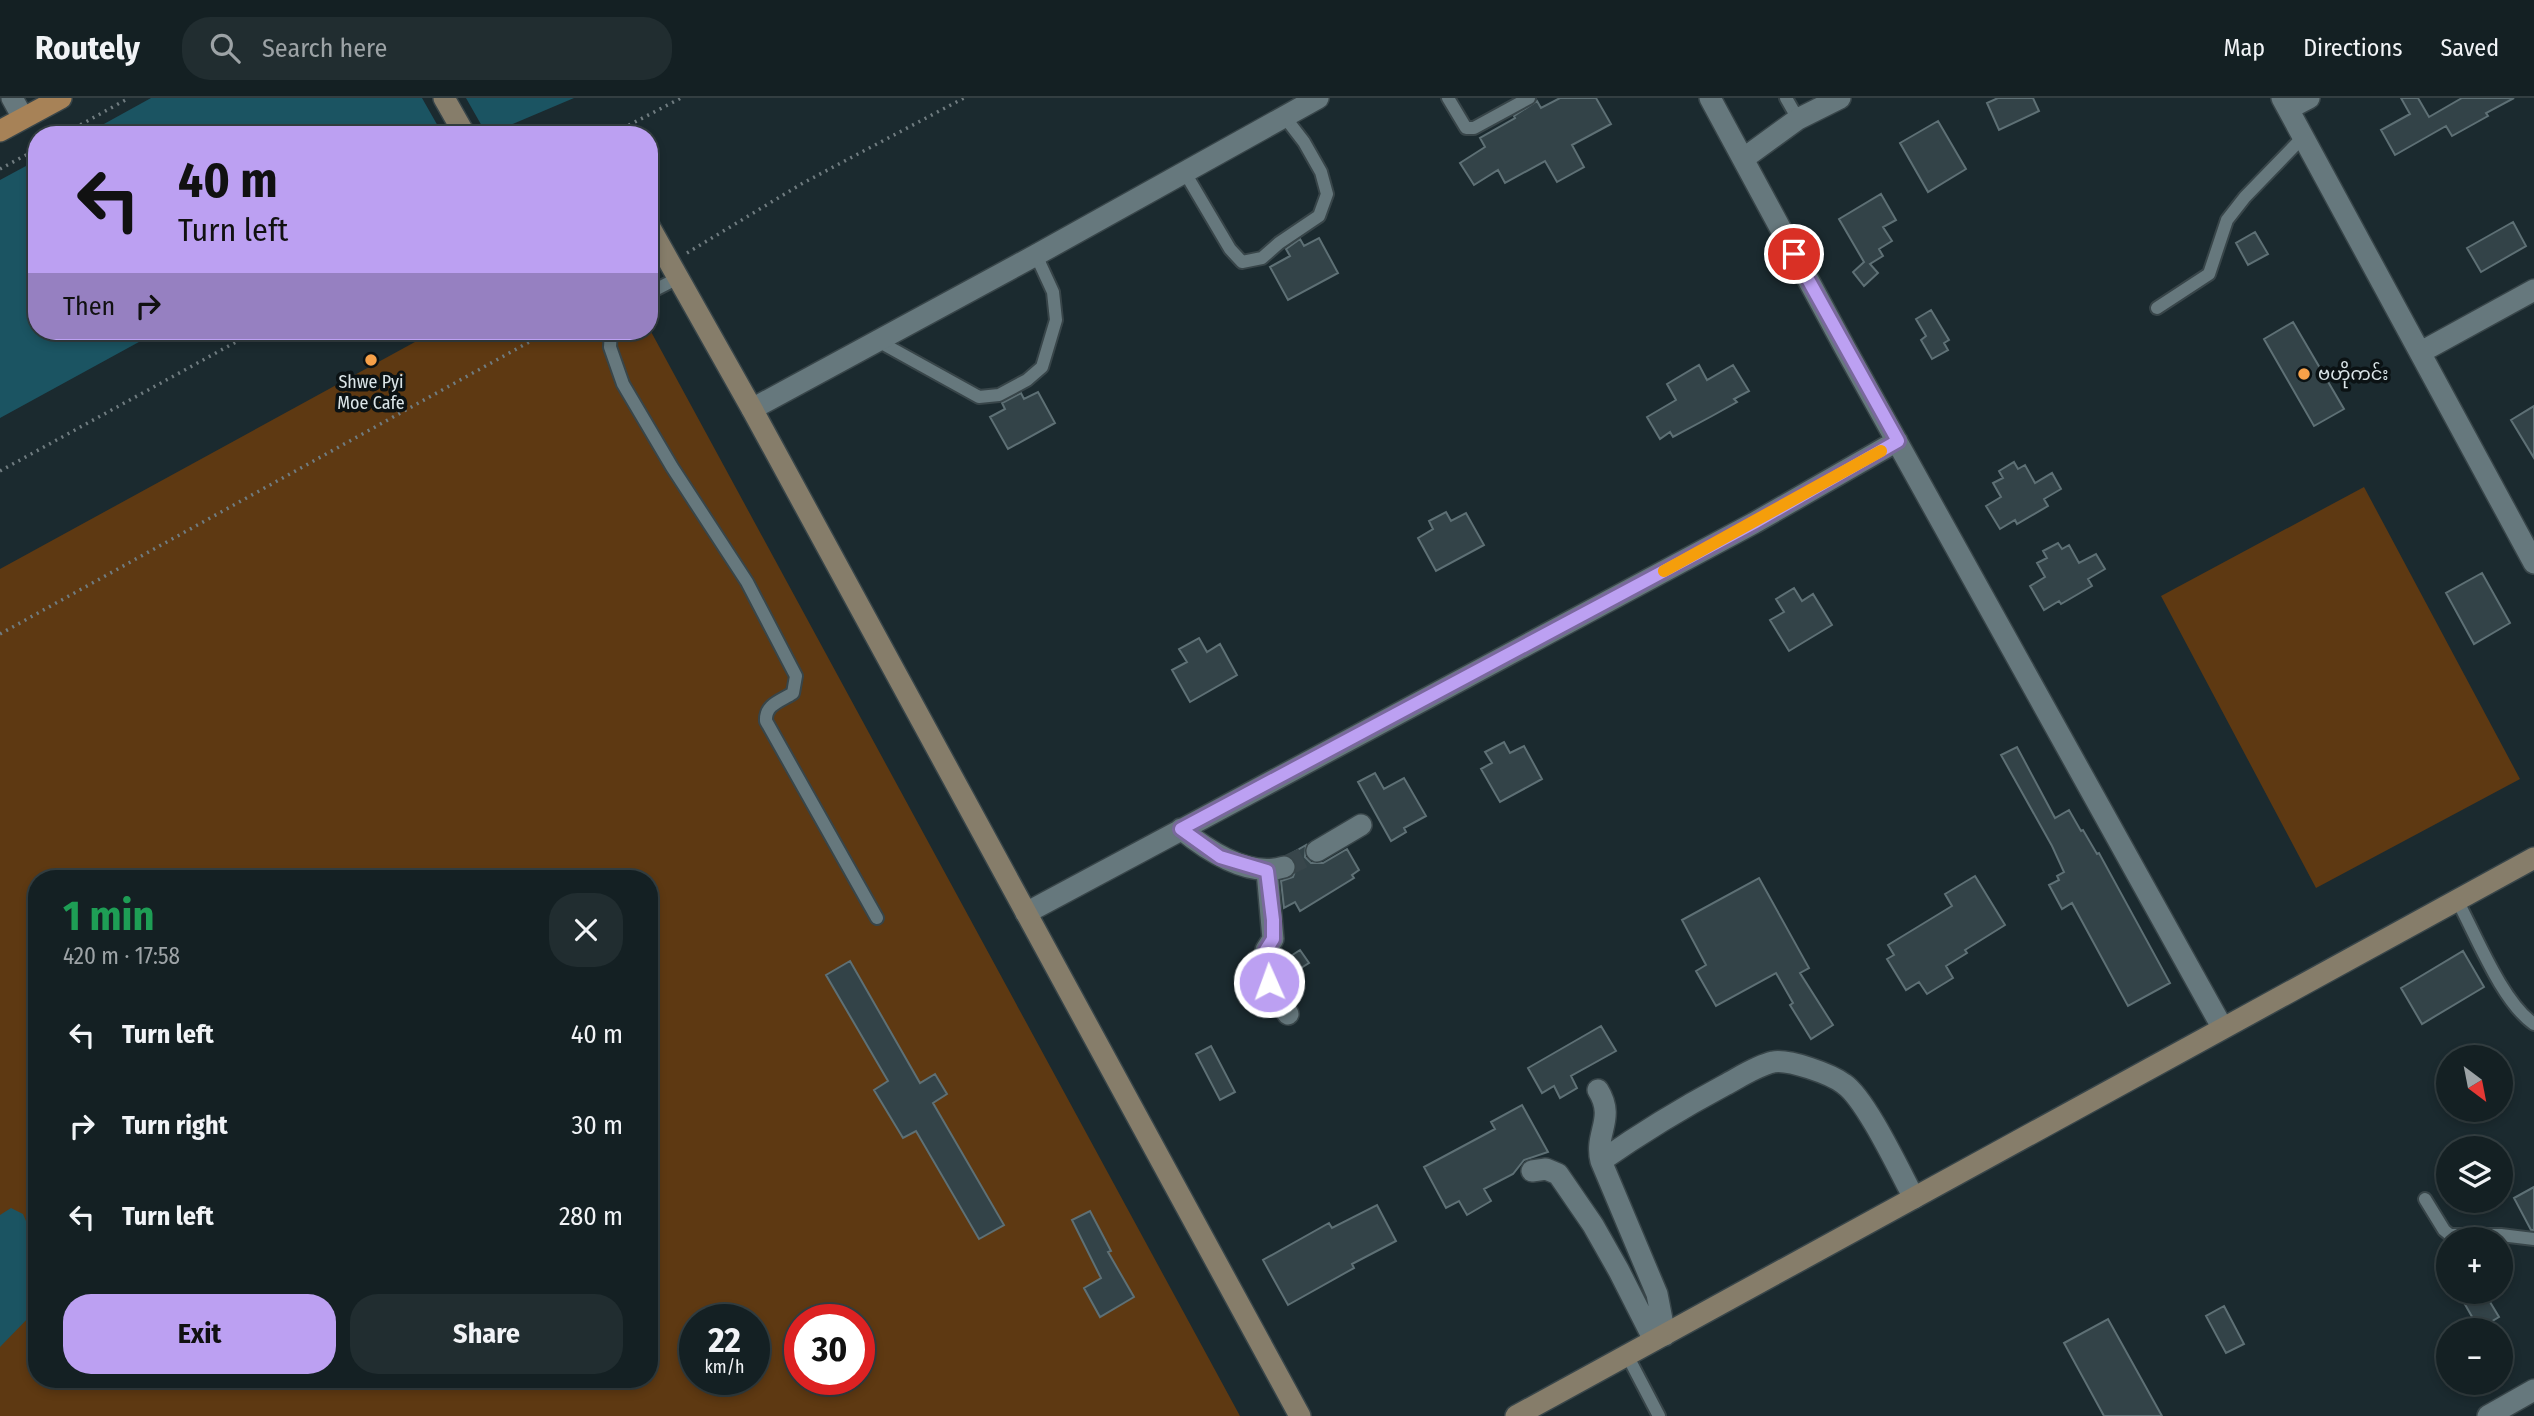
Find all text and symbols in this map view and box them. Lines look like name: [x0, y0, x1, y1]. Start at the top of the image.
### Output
search box: [182, 17, 672, 80]
text: Routely: [35, 28, 140, 68]
icon: search: [206, 29, 244, 67]
text: Search here: [262, 33, 387, 64]
text: Map: [2224, 34, 2265, 62]
text: Directions: [2303, 34, 2402, 62]
text: Saved: [2440, 34, 2499, 62]
text: 40 m: [178, 151, 278, 210]
icon: left: [63, 154, 154, 245]
text: Turn left: [178, 211, 288, 249]
pin: [1764, 224, 1824, 284]
icon: arrive: [1775, 235, 1813, 273]
icon: right: [129, 287, 167, 325]
text: Then: [63, 291, 115, 322]
marker: Shwe Pyi Moe Cafe: [363, 352, 379, 368]
place label: ဗဟိုကင်း: [2318, 360, 2389, 389]
marker: ဗဟိုကင်း: [2296, 366, 2312, 382]
place label: Shwe Pyi Moe Cafe: [337, 371, 405, 414]
text: 1 min: [63, 891, 154, 941]
button: close: [549, 893, 623, 967]
text: 420 m · 17:58: [63, 942, 180, 970]
position arrow: [1232, 945, 1306, 1019]
icon: left: [63, 1016, 101, 1054]
text: Turn left: [122, 1019, 214, 1050]
text: 40 m: [571, 1019, 623, 1050]
north arrow: [2436, 1045, 2513, 1122]
map controls: [2436, 1045, 2513, 1395]
icon: right: [63, 1107, 101, 1145]
text: Turn right: [122, 1110, 228, 1141]
text: 30 m: [572, 1110, 623, 1141]
button: layers: [2436, 1136, 2513, 1213]
icon: left: [63, 1198, 101, 1236]
text: Turn left: [122, 1201, 214, 1232]
text: 280 m: [559, 1201, 623, 1232]
button: +: [2436, 1227, 2513, 1304]
button: Exit: [63, 1294, 336, 1374]
button: Share: [350, 1294, 623, 1374]
speed limit sign: 30: [784, 1304, 875, 1395]
button: −: [2436, 1318, 2513, 1395]
text: 22: [708, 1319, 741, 1361]
text: km/h: [704, 1356, 745, 1378]

